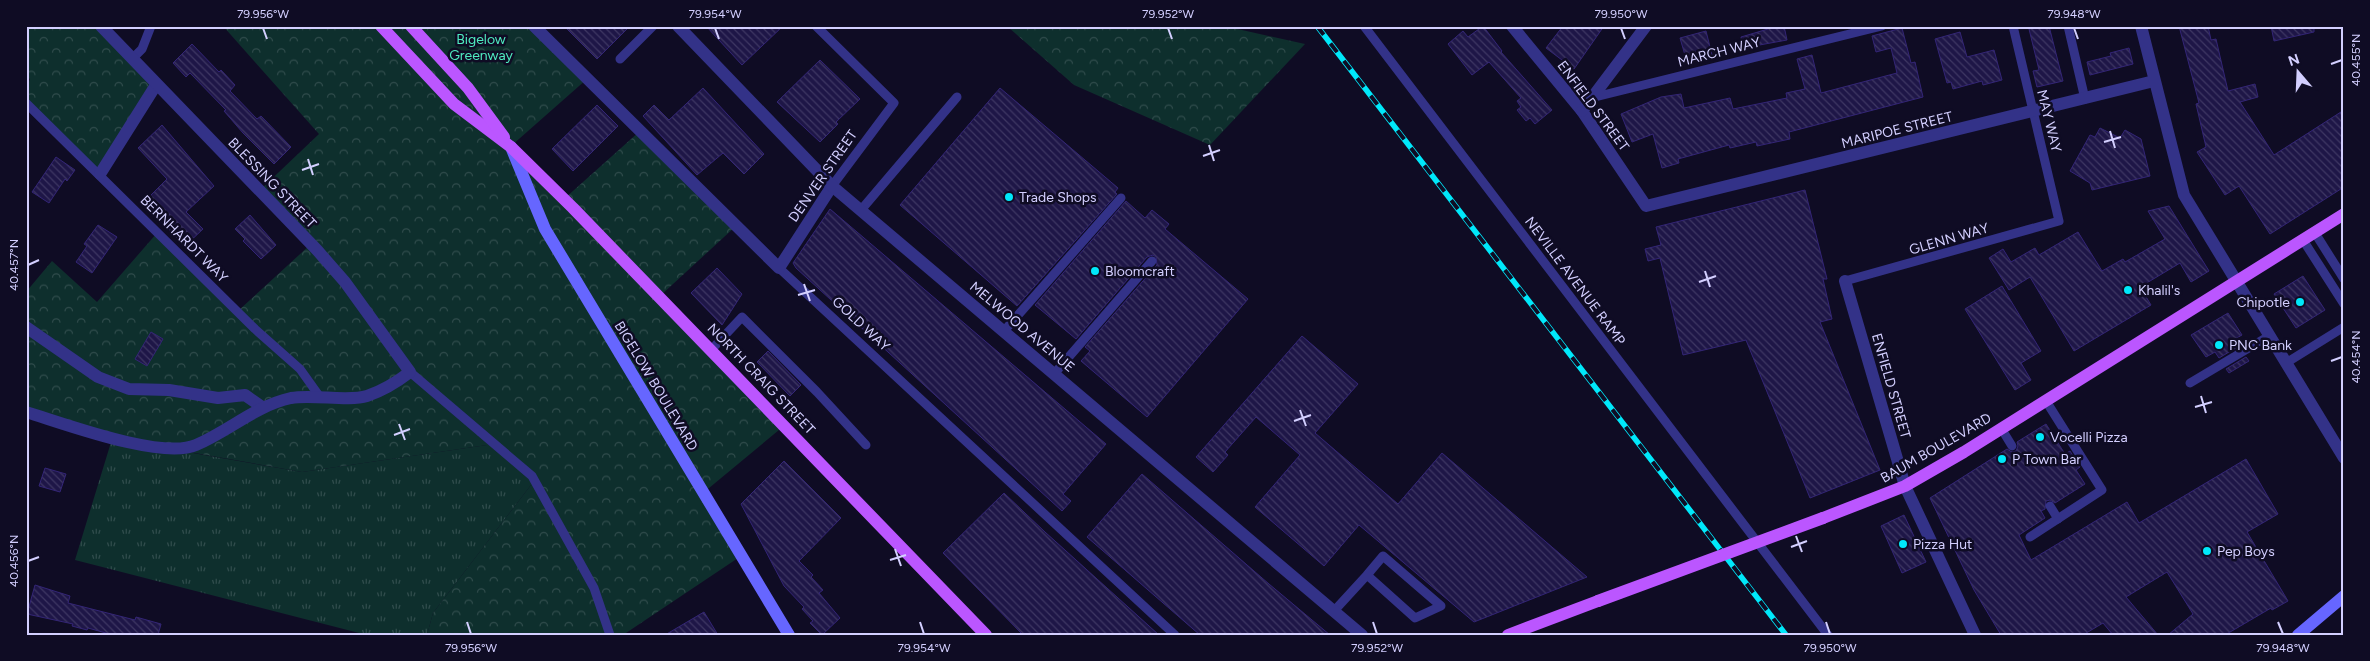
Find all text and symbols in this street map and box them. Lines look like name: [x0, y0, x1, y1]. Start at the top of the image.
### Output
text: 79.956°W: [237, 7, 290, 21]
text: 79.954°W: [689, 7, 742, 21]
text: 79.952°W: [1142, 7, 1195, 21]
text: 79.950°W: [1594, 7, 1648, 21]
text: 79.948°W: [2047, 7, 2101, 21]
park label: Bigelow Greenway: [449, 31, 513, 64]
street label: MARCH WAY: [1676, 33, 1763, 71]
text: 40.455°N: [2349, 34, 2363, 86]
north arrow: [2272, 48, 2322, 98]
text: N: [2286, 50, 2302, 70]
street label: ENFIELD STREET: [1554, 58, 1633, 155]
street label: MAY WAY: [2033, 88, 2065, 155]
street label: MARIPOE STREET: [1840, 108, 1955, 152]
street label: DENVER STREET: [785, 127, 861, 225]
street label: BLESSING STREET: [224, 134, 320, 232]
place label: Trade Shops: [1019, 189, 1097, 206]
marker: Trade Shops: [1003, 191, 1015, 203]
street label: BERNHARDT WAY: [137, 192, 232, 287]
street label: NEVILLE AVENUE RAMP: [1521, 213, 1629, 349]
street label: GLENN WAY: [1907, 219, 1991, 258]
text: 40.457°N: [7, 239, 21, 291]
place label: Bloomcraft: [1105, 263, 1175, 280]
marker: Bloomcraft: [1089, 265, 1101, 277]
street label: MELWOOD AVENUE: [966, 278, 1078, 376]
place label: Khalil's: [2138, 282, 2180, 299]
marker: Khalil's: [2122, 284, 2134, 296]
street label: GOLD WAY: [829, 293, 894, 355]
place label: Chipotle: [2236, 294, 2290, 311]
marker: Chipotle: [2294, 296, 2306, 308]
street label: BIGELOW BOULEVARD: [611, 318, 701, 454]
street label: NORTH CRAIG STREET: [704, 320, 819, 438]
text: 40.454°N: [2349, 330, 2363, 384]
street label: ENFIELD STREET: [1868, 331, 1914, 441]
place label: PNC Bank: [2229, 337, 2292, 354]
marker: PNC Bank: [2213, 339, 2225, 351]
street label: BAUM BOULEVARD: [1878, 409, 1994, 487]
place label: Vocelli Pizza: [2050, 429, 2128, 446]
marker: Vocelli Pizza: [2034, 431, 2046, 443]
place label: P Town Bar: [2012, 451, 2081, 468]
marker: P Town Bar: [1996, 453, 2008, 465]
text: 40.456°N: [7, 535, 21, 587]
place label: Pizza Hut: [1913, 536, 1972, 553]
marker: Pizza Hut: [1897, 538, 1909, 550]
place label: Pep Boys: [2217, 543, 2275, 560]
marker: Pep Boys: [2201, 545, 2213, 557]
text: 79.956°W: [445, 641, 498, 655]
text: 79.954°W: [898, 641, 951, 655]
text: 79.952°W: [1351, 641, 1404, 655]
text: 79.950°W: [1803, 641, 1857, 655]
text: 79.948°W: [2256, 641, 2310, 655]

